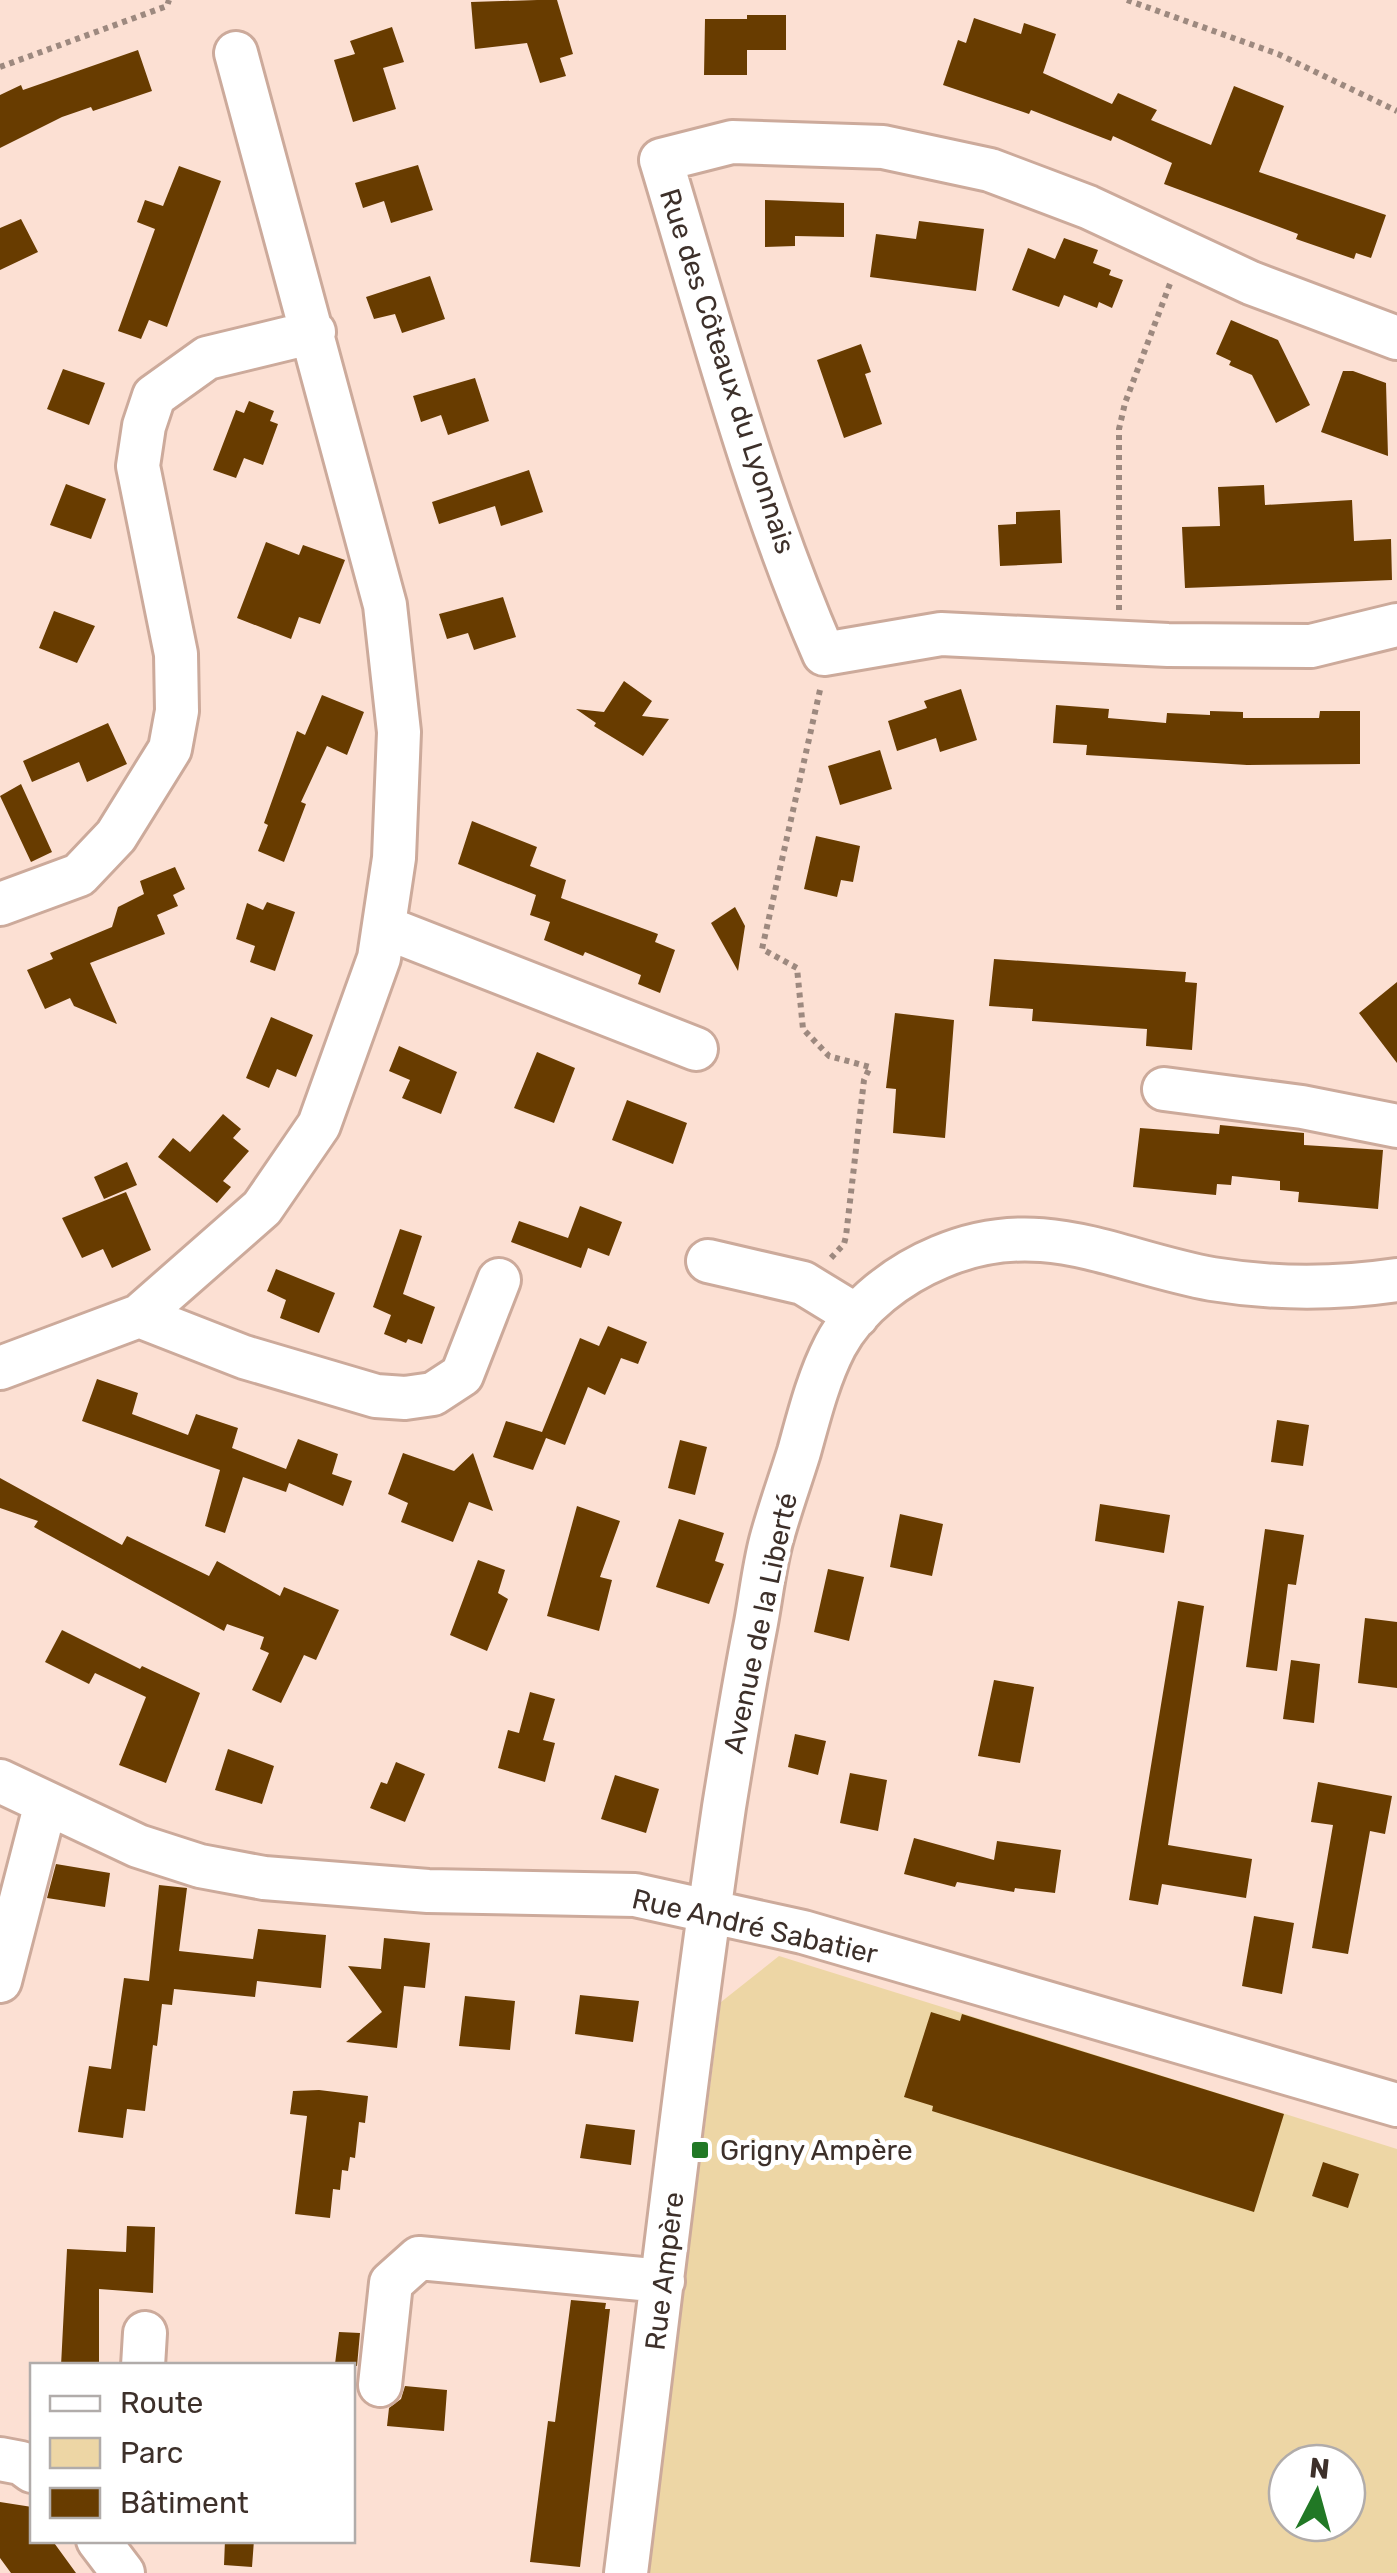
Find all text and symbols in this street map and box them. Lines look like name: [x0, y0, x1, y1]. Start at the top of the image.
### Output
street label: Rue des Côteaux du Lyonnais: [653, 185, 802, 558]
street label: Avenue de la Liberté: [717, 1490, 804, 1756]
street label: Rue André Sabatier: [629, 1882, 881, 1971]
place label: Grigny Ampère: [720, 2134, 913, 2167]
marker: Grigny Ampère: [689, 2139, 711, 2161]
street label: Rue Ampère: [638, 2190, 691, 2352]
legend: [30, 2363, 355, 2543]
text: Route: [120, 2385, 203, 2421]
text: Parc: [120, 2435, 183, 2471]
north arrow: [1267, 2443, 1367, 2543]
text: N: [1308, 2451, 1331, 2486]
text: Bâtiment: [120, 2485, 249, 2521]

